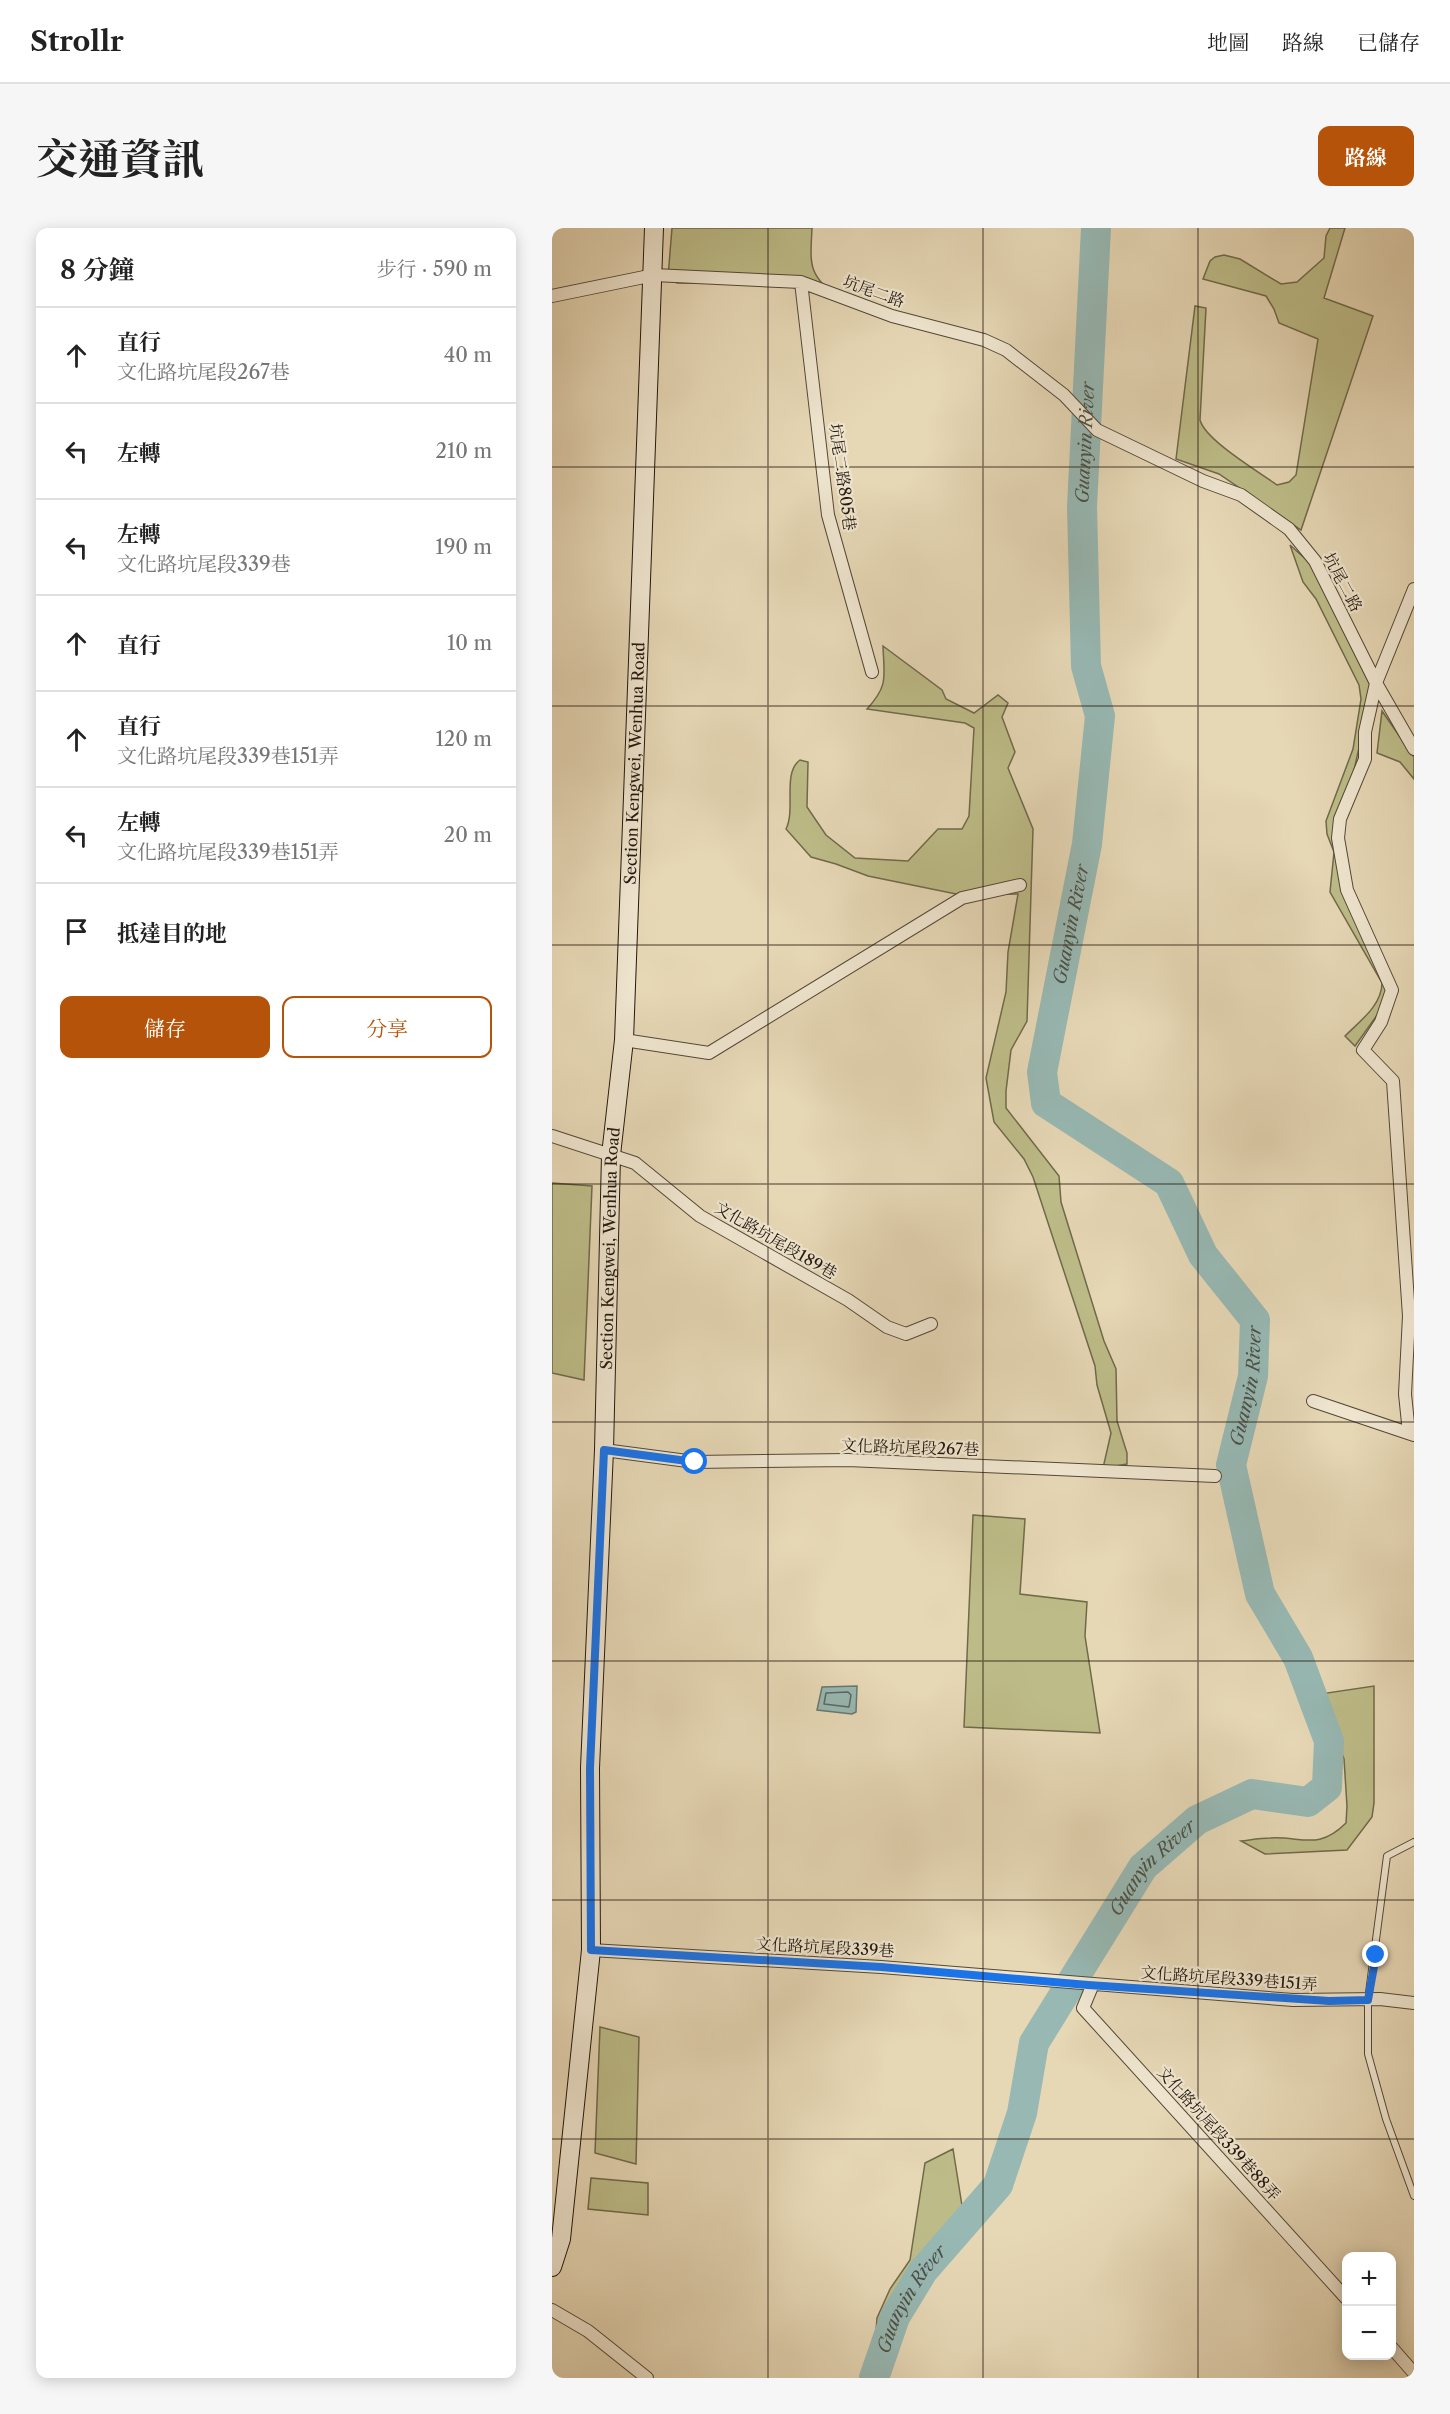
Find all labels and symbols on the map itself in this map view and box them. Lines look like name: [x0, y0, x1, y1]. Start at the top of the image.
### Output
street label: 坑尾二路: [841, 271, 907, 311]
water label: Guanyin River: [1071, 380, 1099, 504]
street label: 坑尾二路805巷: [826, 422, 860, 532]
street label: 坑尾二路: [1319, 549, 1367, 615]
street label: Section Kengwei, Wenhua Road: [620, 641, 649, 885]
water label: Guanyin River: [1049, 861, 1094, 986]
street label: Section Kengwei, Wenhua Road: [596, 1126, 624, 1370]
street label: 文化路坑尾段189巷: [711, 1197, 841, 1283]
water label: Guanyin River: [1225, 1324, 1266, 1448]
street label: 文化路坑尾段267巷: [841, 1435, 979, 1459]
route start: [681, 1448, 707, 1474]
water label: Guanyin River: [1104, 1814, 1202, 1920]
street label: 文化路坑尾段339巷: [755, 1933, 895, 1961]
route end: [1362, 1941, 1388, 1967]
street label: 文化路坑尾段339巷151弄: [1140, 1962, 1318, 1994]
street label: 文化路坑尾段339巷88弄: [1153, 2062, 1285, 2204]
water label: Guanyin River: [872, 2239, 952, 2356]

